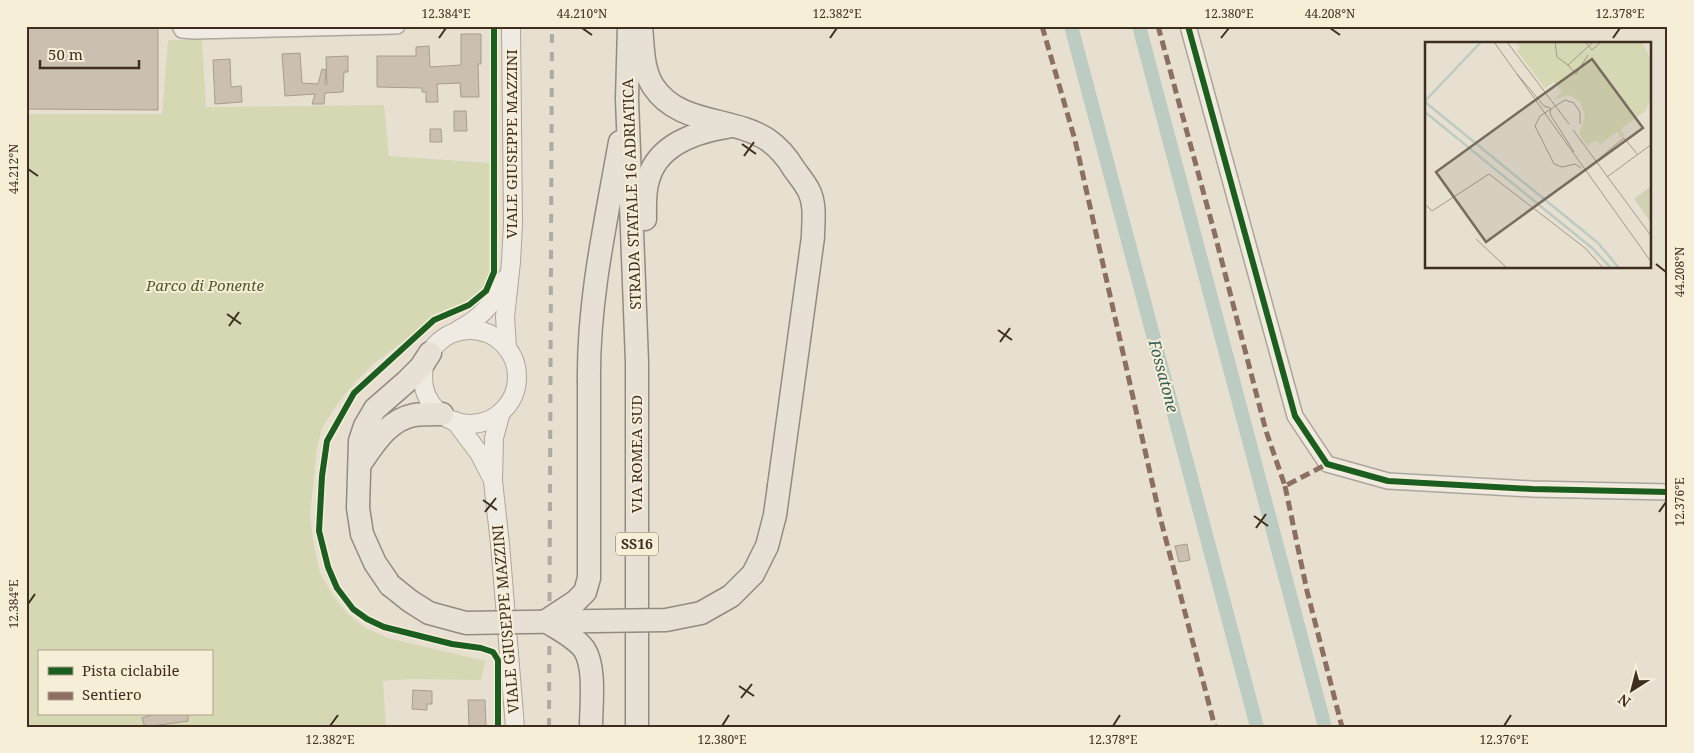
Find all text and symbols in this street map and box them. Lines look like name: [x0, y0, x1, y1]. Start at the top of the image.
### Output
text: 12.384°E: [422, 5, 470, 22]
text: 44.210°N: [557, 5, 607, 22]
text: 12.382°E: [813, 5, 861, 22]
text: 12.380°E: [1205, 5, 1253, 22]
text: 44.208°N: [1305, 5, 1355, 22]
text: 12.378°E: [1596, 5, 1644, 22]
scale bar: [40, 38, 139, 70]
inset map: [1425, 42, 1652, 269]
text: 50 m: [48, 44, 83, 64]
street label: VIALE GIUSEPPE MAZZINI: [501, 49, 521, 239]
street label: STRADA STATALE 16 ADRIATICA: [617, 78, 645, 310]
text: 44.212°N: [5, 144, 22, 194]
text: 44.208°N: [1671, 247, 1688, 297]
park label: Parco di Ponente: [145, 275, 265, 295]
water label: Fossatone: [1143, 336, 1184, 415]
street label: VIA ROMEA SUD: [626, 395, 646, 513]
text: 12.376°E: [1671, 478, 1688, 526]
street label: VIALE GIUSEPPE MAZZINI: [487, 524, 523, 714]
road number: SS16: [616, 532, 658, 556]
text: 12.384°E: [5, 580, 22, 628]
legend: [38, 650, 212, 716]
text: Pista ciclabile: [82, 660, 180, 680]
north arrow: [1606, 666, 1656, 716]
text: Sentiero: [82, 684, 142, 704]
text: N: [1614, 690, 1634, 712]
text: 12.382°E: [306, 731, 354, 748]
text: 12.380°E: [698, 731, 746, 748]
text: 12.378°E: [1089, 731, 1137, 748]
text: 12.376°E: [1480, 731, 1528, 748]

